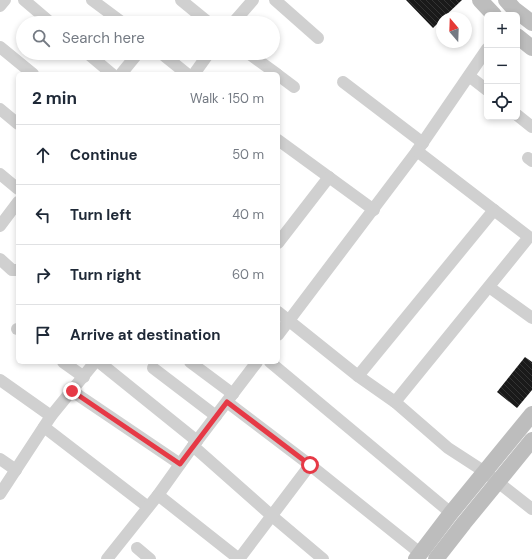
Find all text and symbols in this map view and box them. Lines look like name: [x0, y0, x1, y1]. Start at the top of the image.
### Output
north arrow: [436, 12, 472, 48]
map controls: [484, 12, 520, 120]
button: +: [484, 12, 520, 48]
search box: [16, 16, 280, 60]
icon: search: [30, 27, 52, 49]
text: Search here: [62, 28, 145, 48]
button: −: [484, 48, 520, 84]
button: locate: [484, 84, 520, 120]
text: 2 min: [32, 87, 77, 109]
text: Walk · 150 m: [190, 90, 264, 107]
icon: ahead: [32, 144, 54, 166]
text: Continue: [70, 145, 138, 165]
text: 50 m: [232, 146, 264, 163]
icon: left: [32, 204, 54, 226]
text: Turn left: [70, 205, 131, 225]
text: 40 m: [232, 206, 264, 223]
icon: right: [32, 264, 54, 286]
text: Turn right: [70, 265, 141, 285]
text: 60 m: [232, 266, 264, 283]
icon: arrive: [32, 324, 54, 346]
text: Arrive at destination: [70, 325, 221, 345]
route end: [63, 382, 81, 400]
route start: [301, 456, 319, 474]

